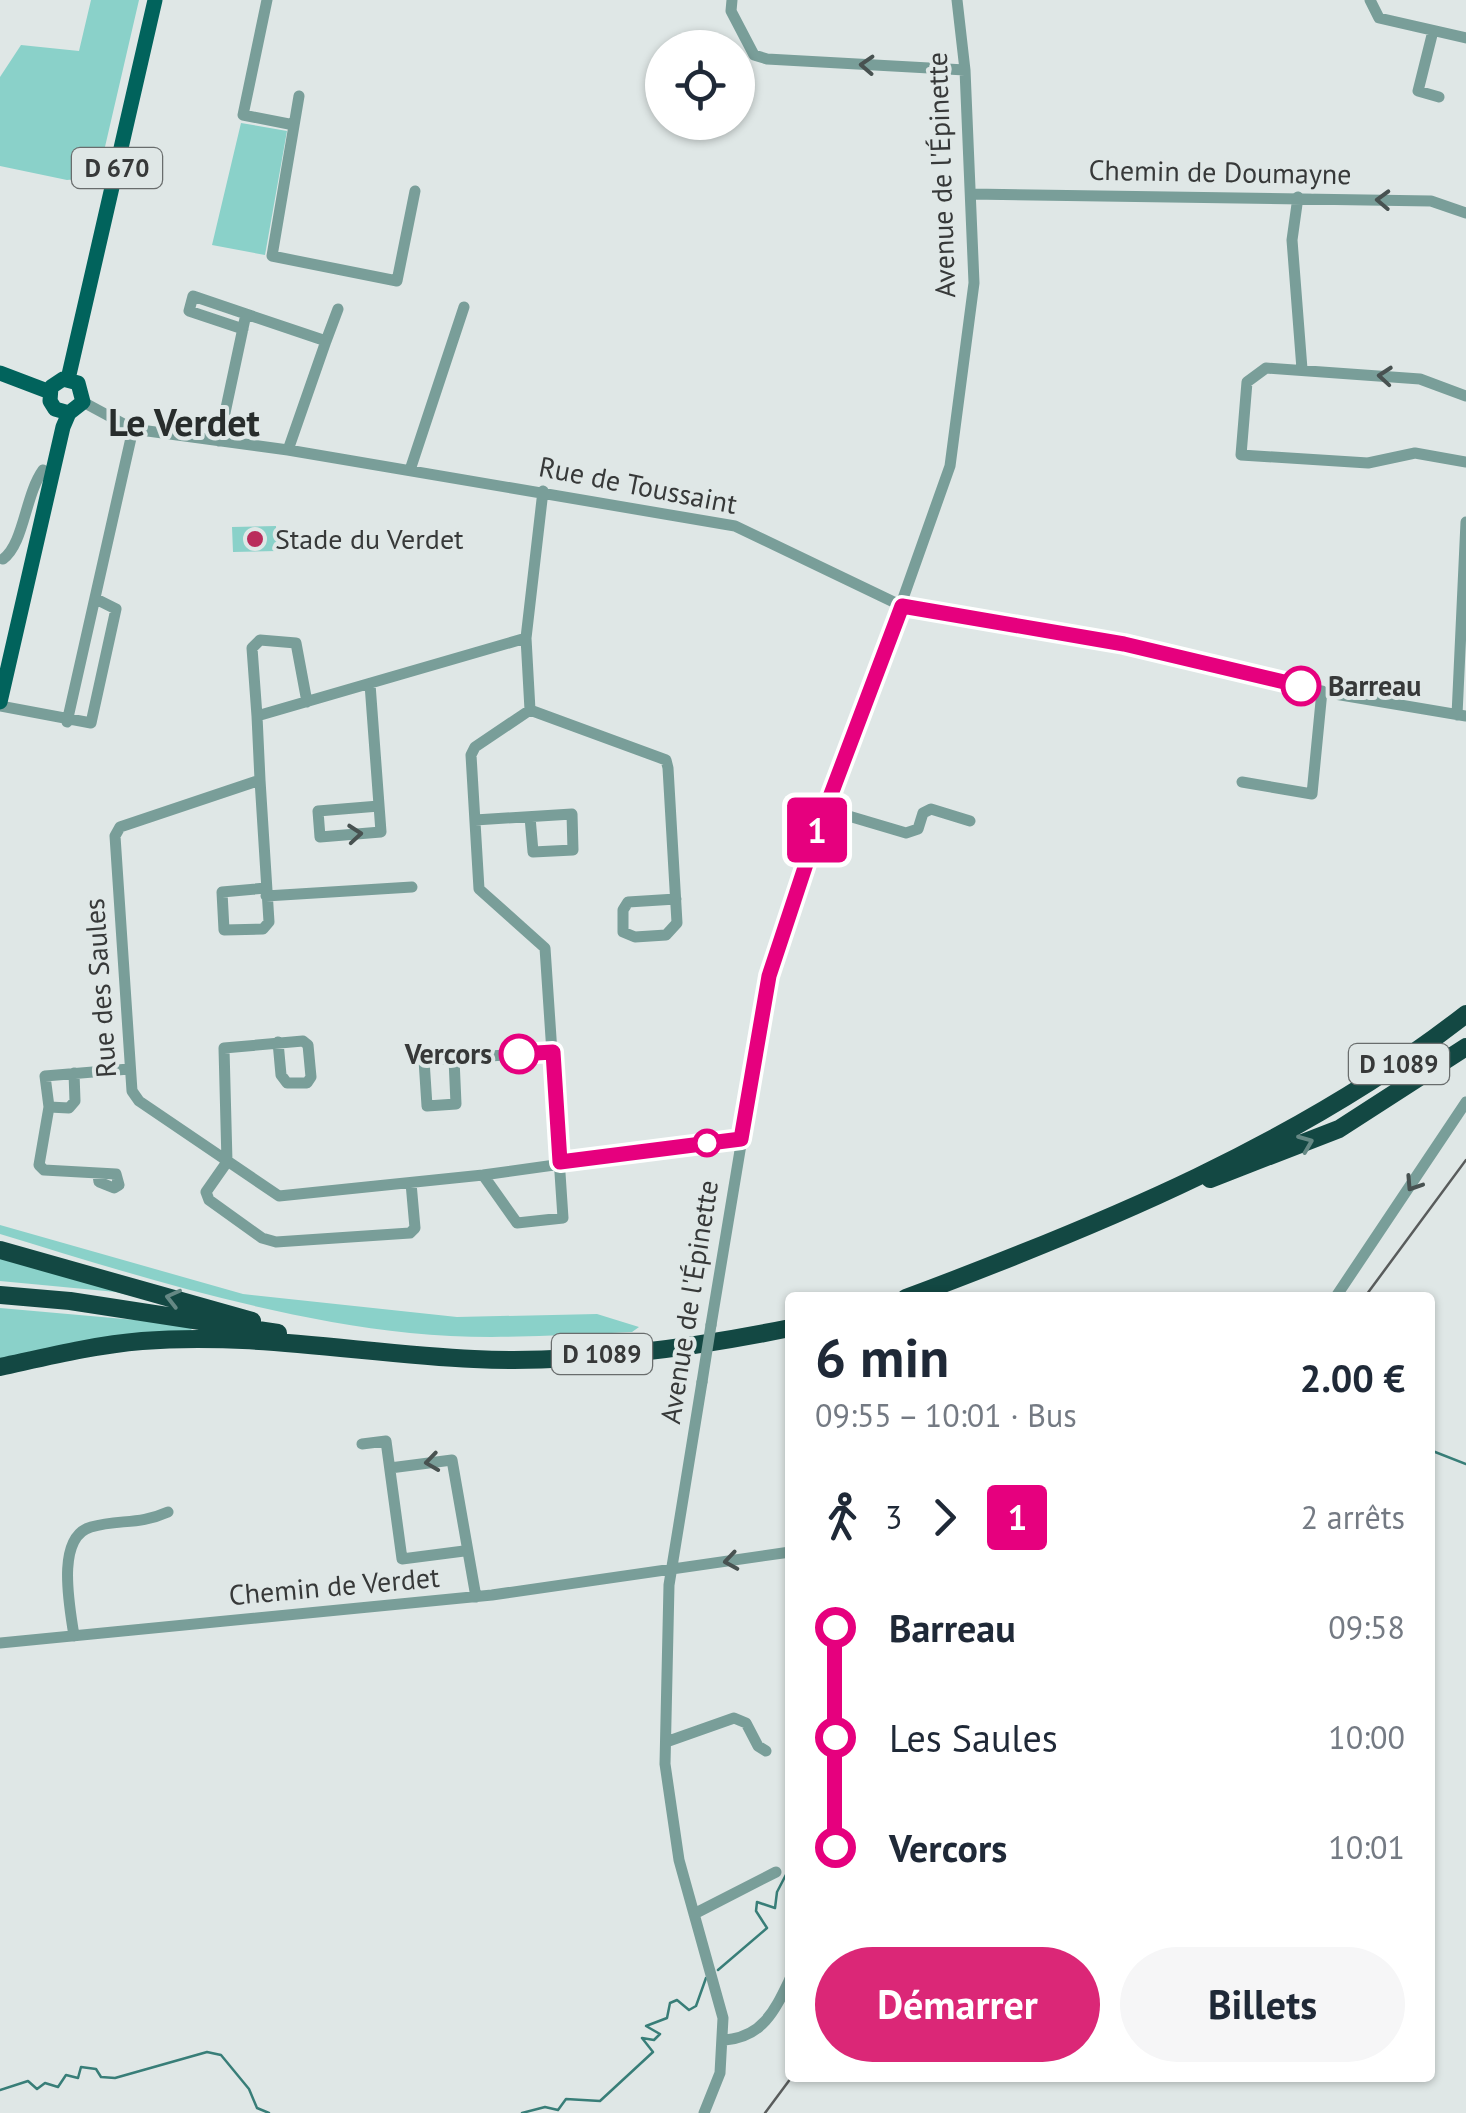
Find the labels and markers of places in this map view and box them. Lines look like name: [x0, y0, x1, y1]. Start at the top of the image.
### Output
place label: Stade du Verdet: [275, 520, 464, 557]
marker: Stade du Verdet: [244, 528, 266, 550]
marker: Barreau: [1282, 667, 1320, 705]
place label: Barreau: [1328, 667, 1421, 704]
place label: Vercors: [404, 1035, 492, 1072]
marker: Vercors: [500, 1035, 538, 1073]
unlabelled marker: [694, 1130, 720, 1156]

